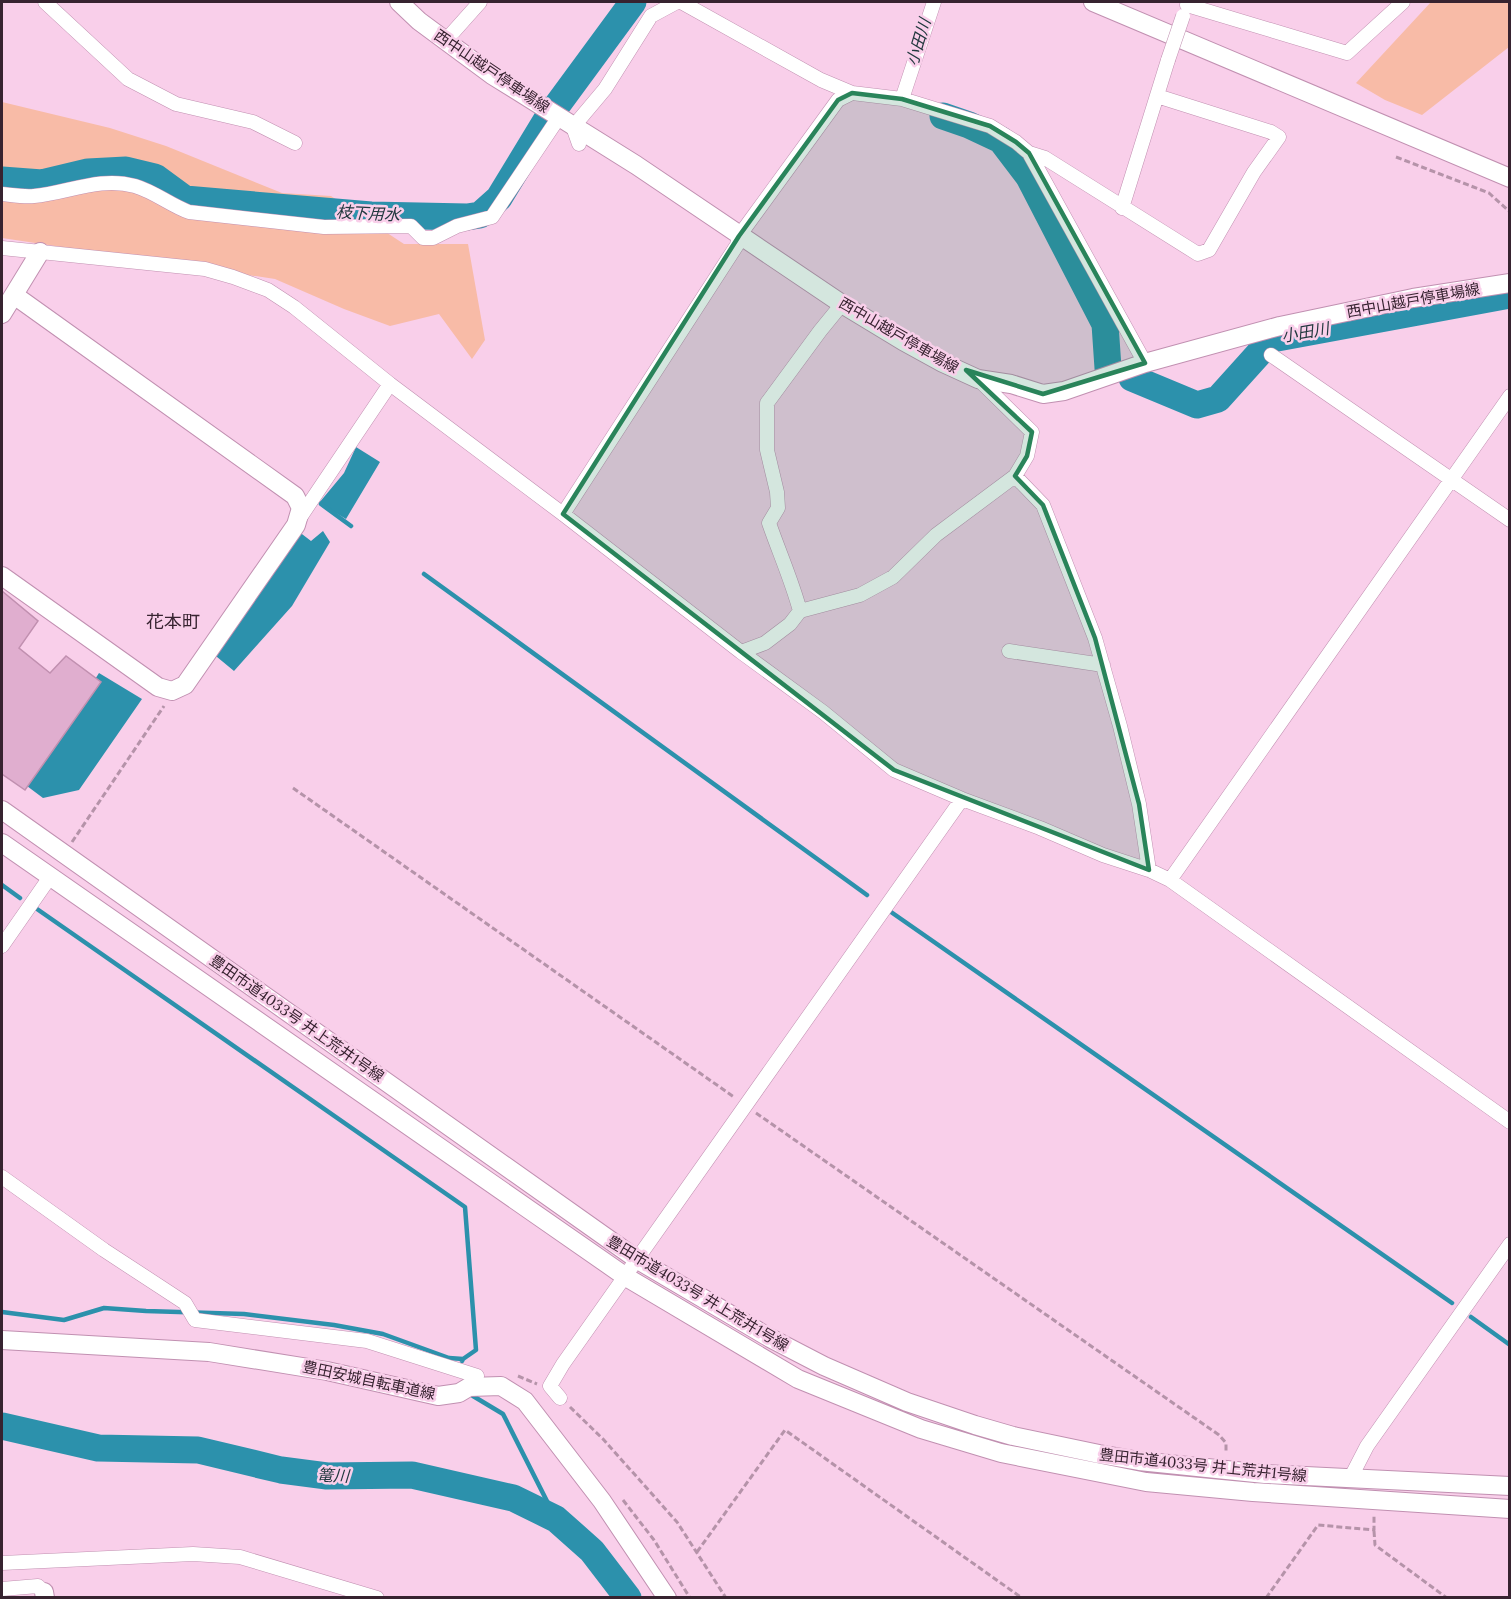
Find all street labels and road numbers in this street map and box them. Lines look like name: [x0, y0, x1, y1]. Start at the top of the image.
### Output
street label: 西中山越戸停車場線: [431, 25, 553, 117]
street label: 西中山越戸停車場線: [1345, 279, 1481, 321]
street label: 西中山越戸停車場線: [836, 293, 962, 377]
street label: 豊田市道4033号 井上荒井1号線: [206, 950, 388, 1086]
street label: 豊田市道4033号 井上荒井1号線: [604, 1231, 792, 1355]
street label: 豊田安城自転車道線: [301, 1357, 437, 1403]
street label: 豊田市道4033号 井上荒井1号線: [1098, 1445, 1308, 1485]

